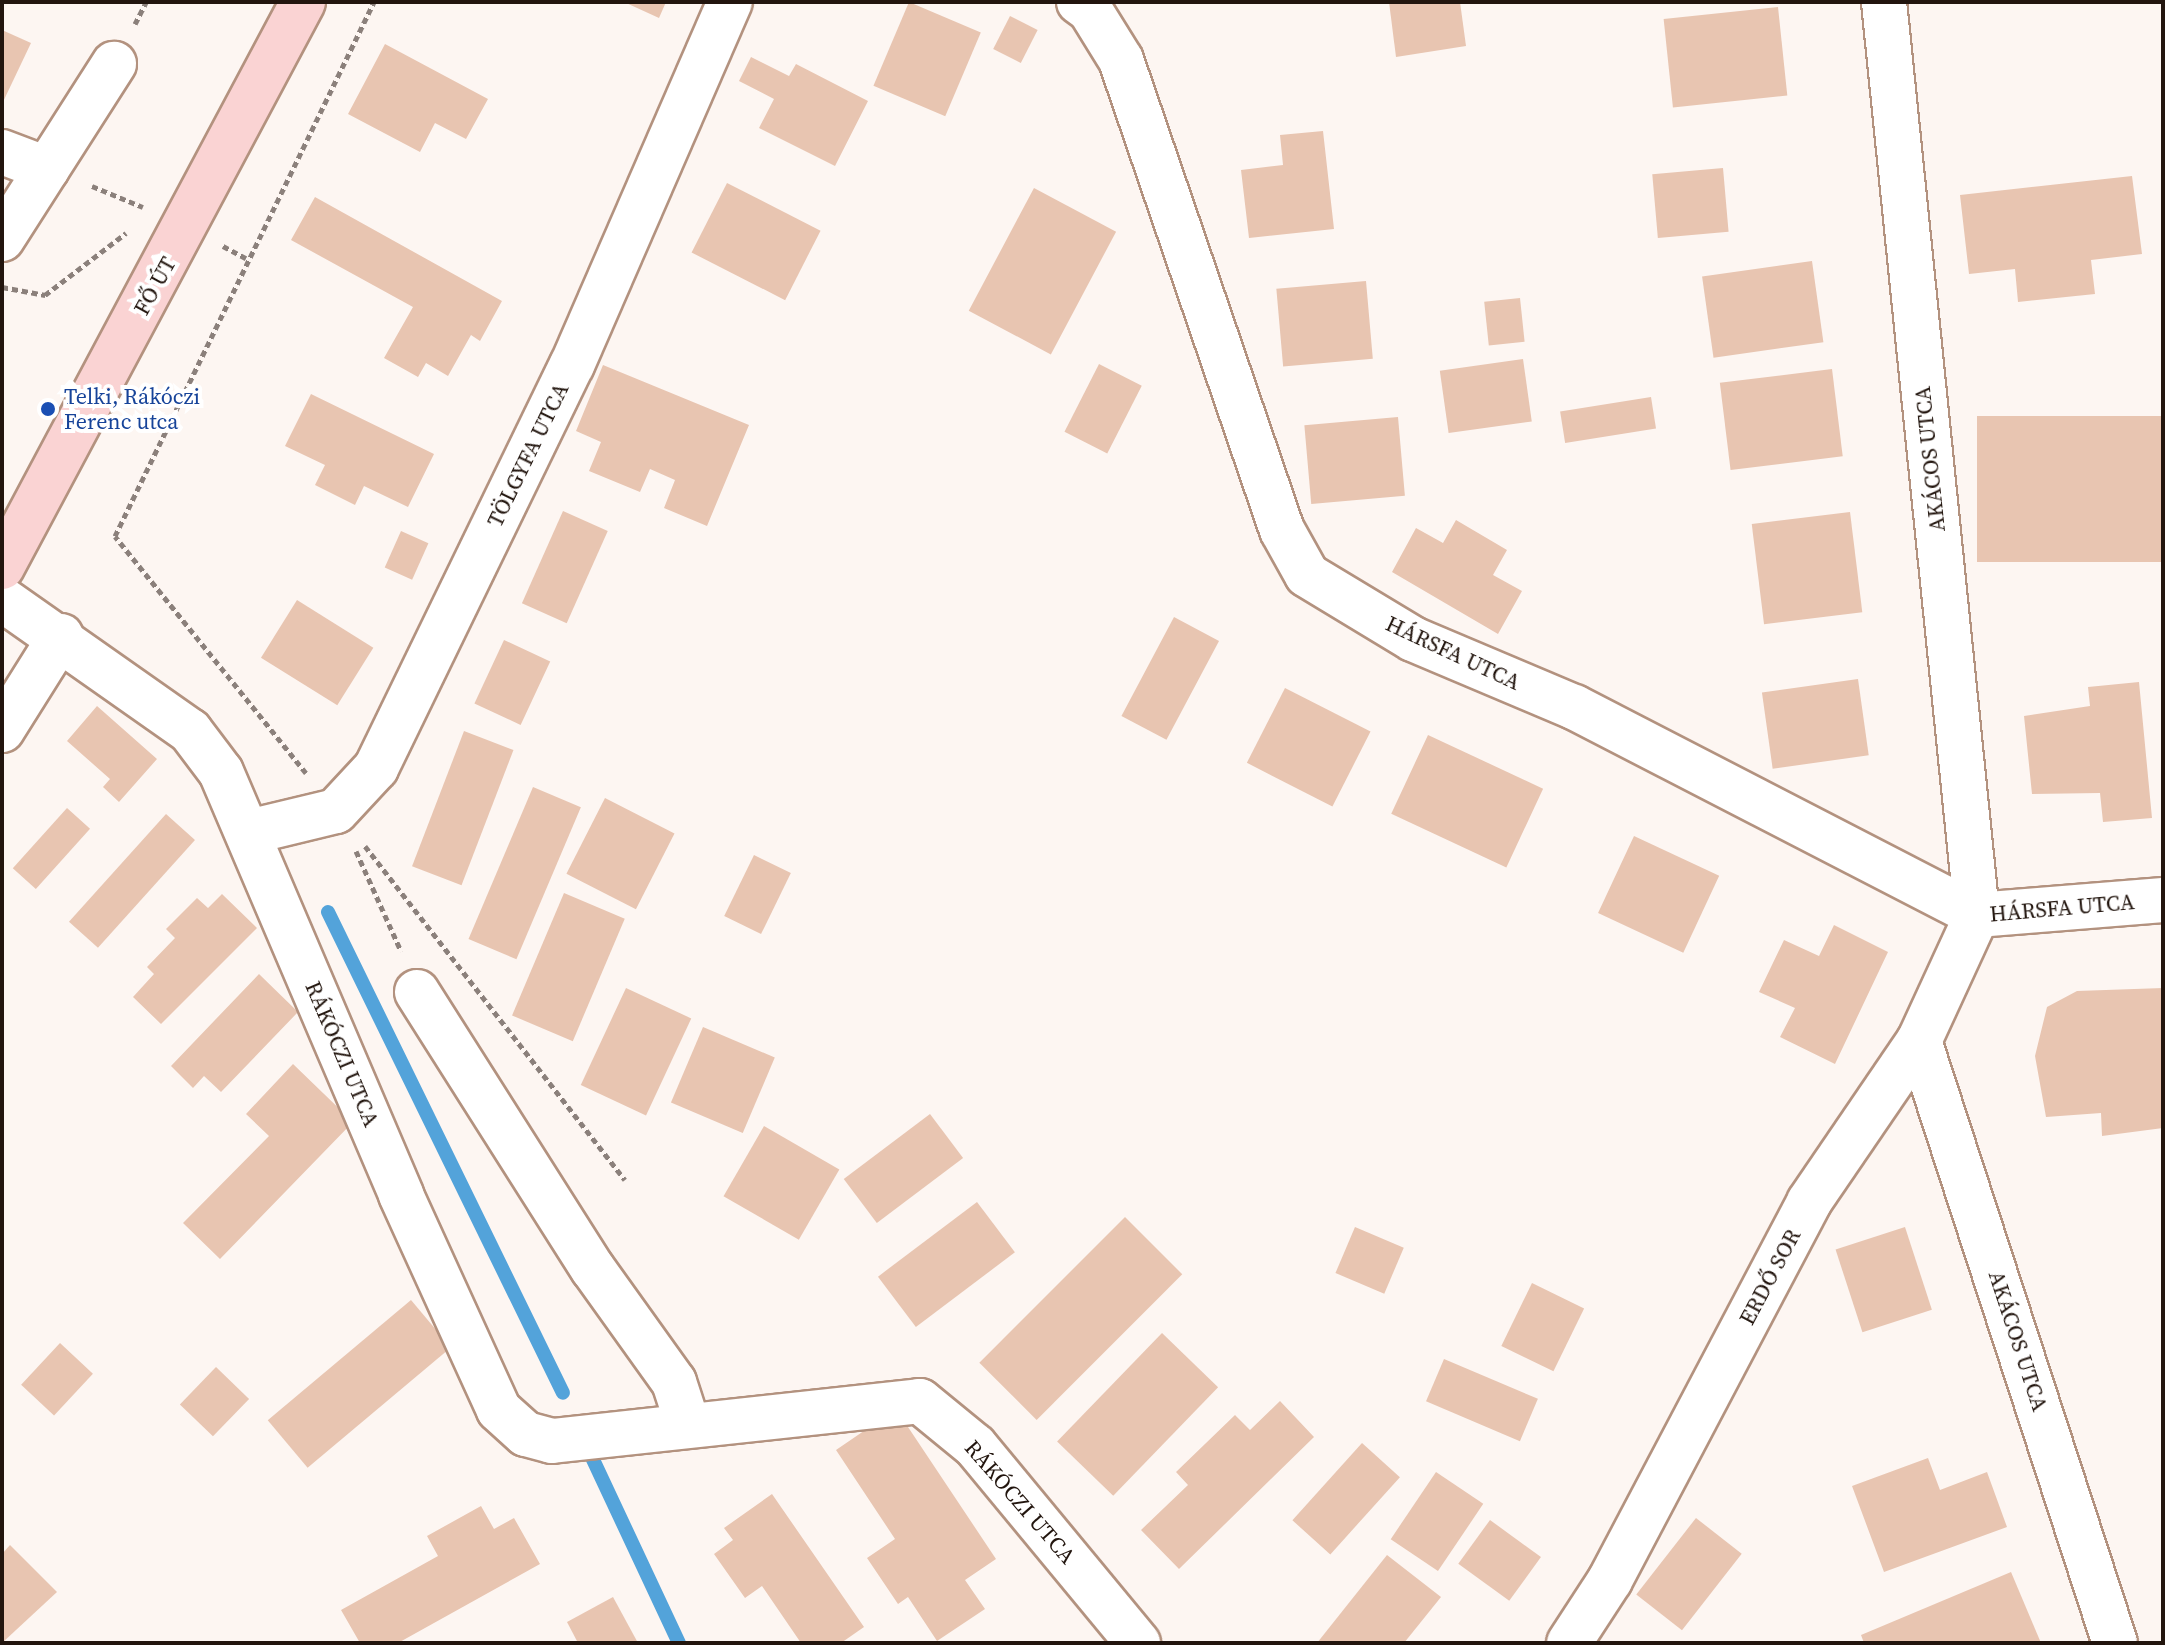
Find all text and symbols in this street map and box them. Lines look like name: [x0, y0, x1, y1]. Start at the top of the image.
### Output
street label: FŐ ÚT: [128, 252, 182, 320]
street label: TÖLGYFA UTCA: [482, 379, 574, 531]
place label: Telki, Rákóczi Ferenc utca: [64, 383, 200, 434]
street label: AKÁCOS UTCA: [1909, 385, 1951, 533]
marker: Telki, Rákóczi Ferenc utca: [39, 400, 57, 418]
street label: HÁRSFA UTCA: [1382, 610, 1524, 696]
street label: HÁRSFA UTCA: [1988, 889, 2136, 927]
street label: RÁKÓCZI UTCA: [300, 977, 384, 1131]
street label: ERDŐ SOR: [1734, 1225, 1806, 1329]
street label: AKÁCOS UTCA: [1983, 1267, 2053, 1415]
street label: RÁKÓCZI UTCA: [959, 1435, 1081, 1569]

